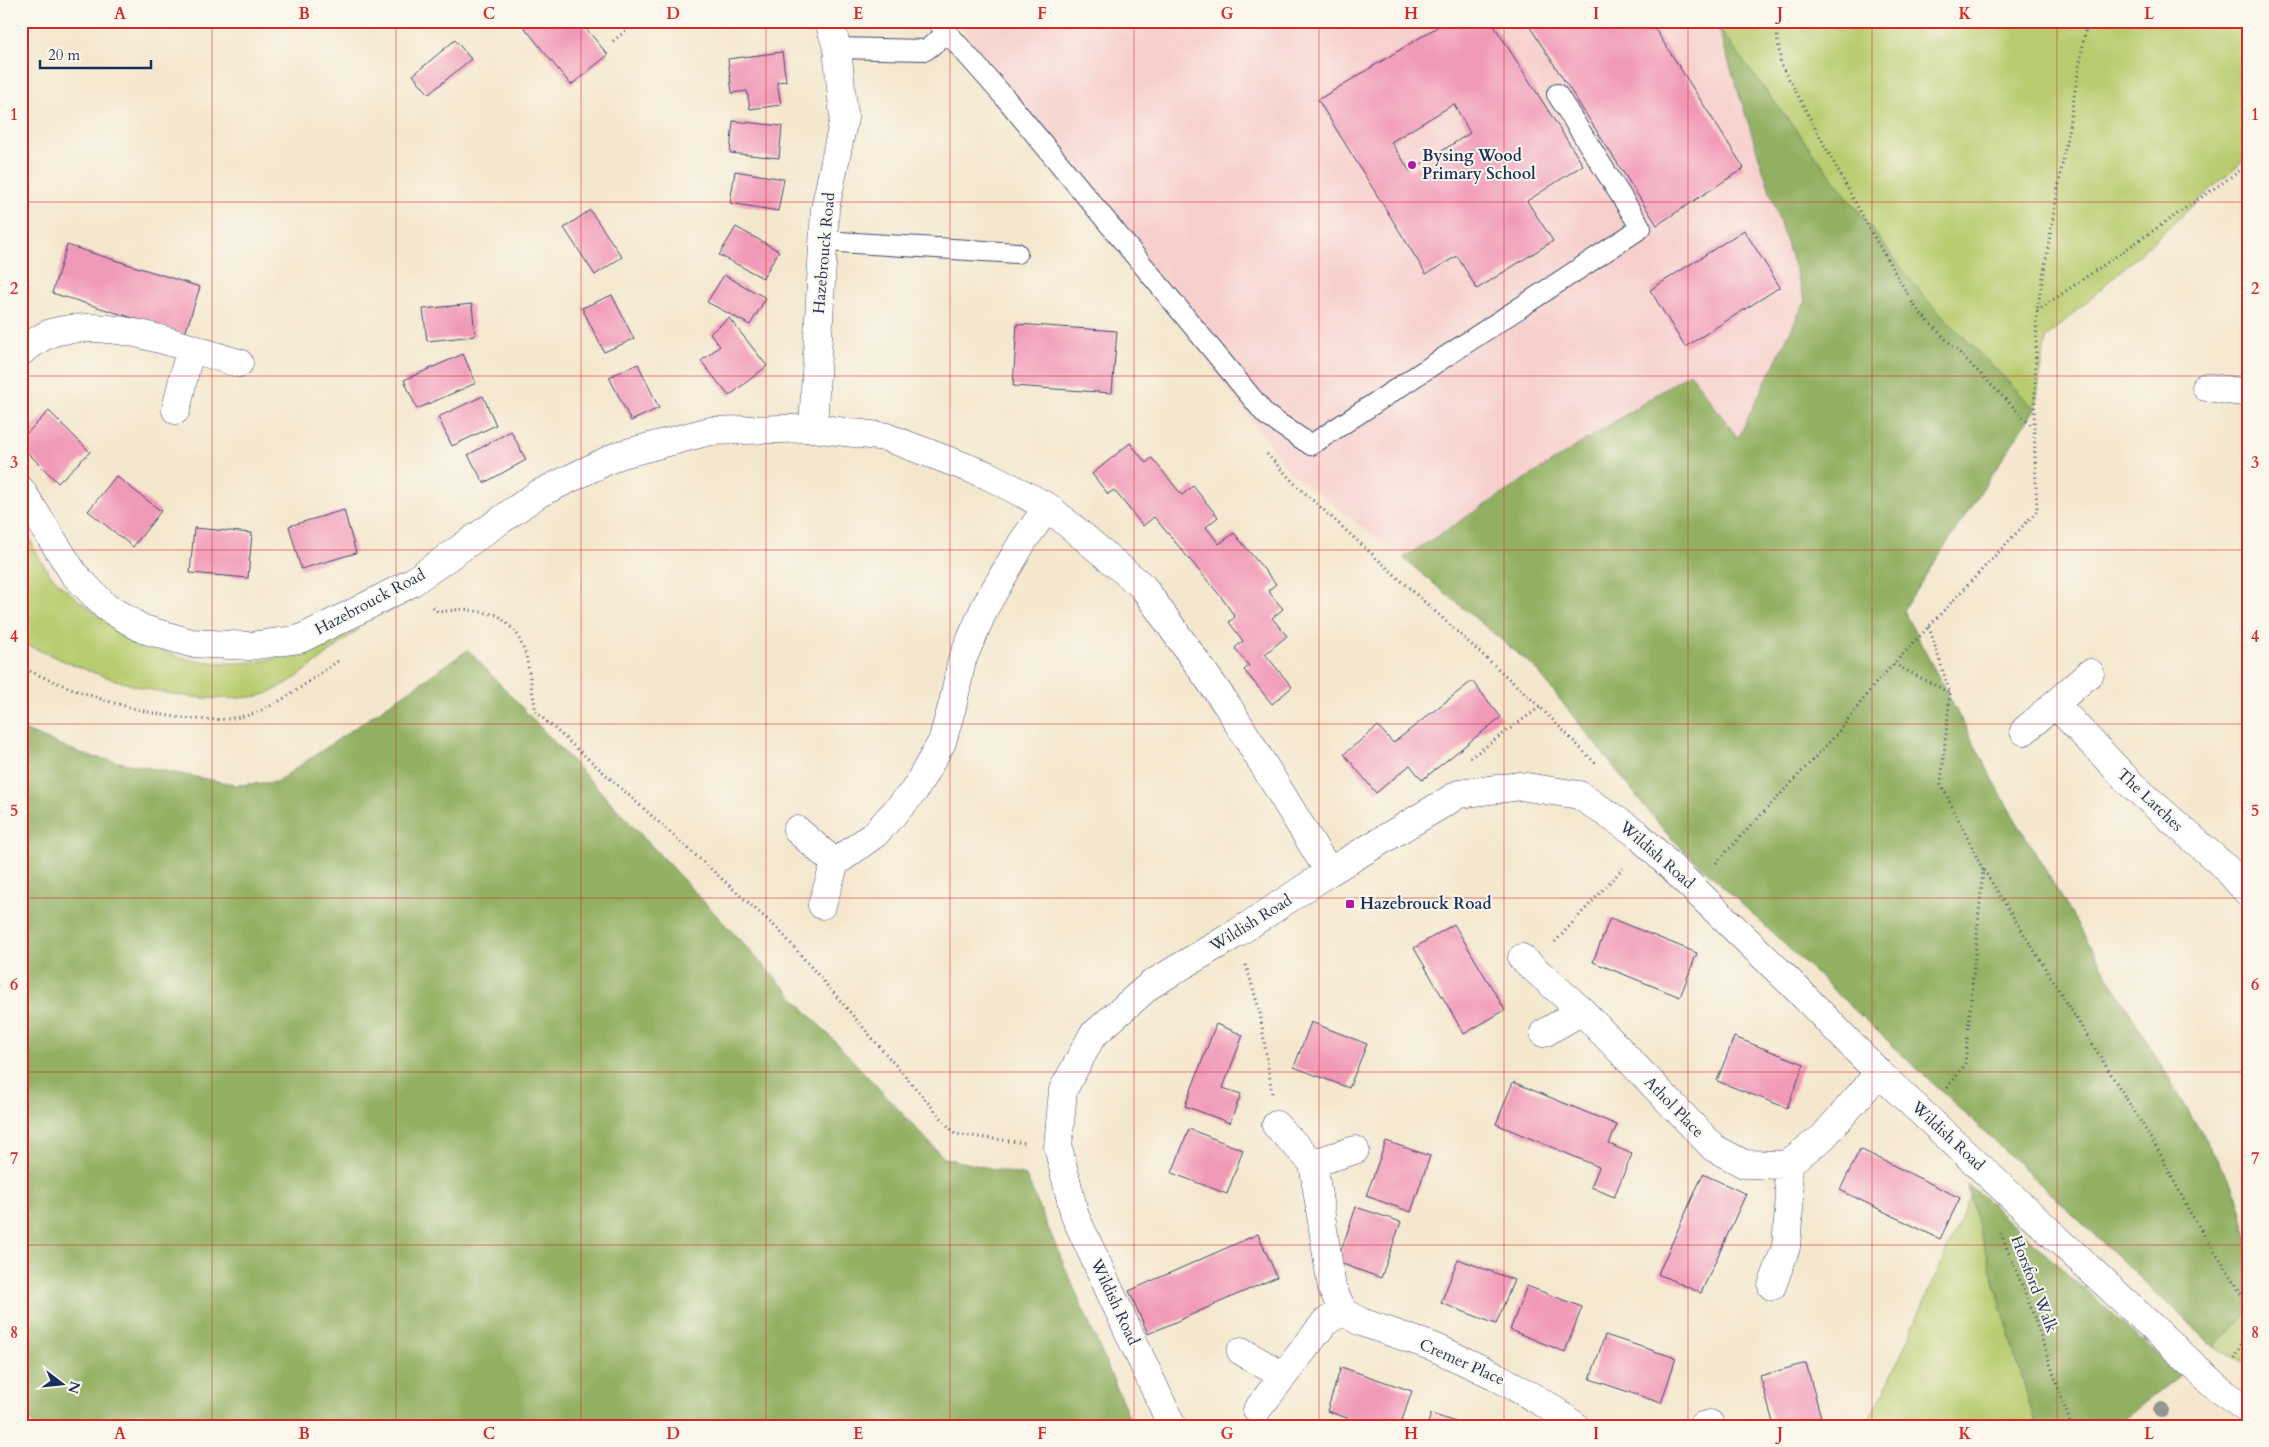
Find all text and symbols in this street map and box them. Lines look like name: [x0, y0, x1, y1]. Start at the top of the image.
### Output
text: A: [114, 3, 126, 25]
text: B: [298, 3, 310, 25]
text: C: [483, 3, 495, 25]
text: D: [666, 3, 680, 25]
text: E: [853, 3, 863, 25]
text: F: [1037, 3, 1047, 25]
text: G: [1220, 3, 1234, 25]
text: H: [1404, 3, 1418, 25]
text: I: [1593, 3, 1599, 25]
text: J: [1775, 3, 1783, 25]
text: K: [1959, 3, 1972, 25]
text: L: [2144, 3, 2155, 25]
scale bar: [40, 38, 151, 70]
text: 20 m: [48, 45, 80, 65]
text: 1: [10, 104, 18, 126]
text: 1: [2251, 104, 2259, 126]
place label: Bysing Wood Primary School: [1422, 145, 1536, 185]
marker: Bysing Wood Primary School: [1406, 159, 1418, 171]
street label: Hazebrouck Road: [808, 191, 840, 315]
text: 2: [10, 278, 18, 300]
text: 2: [2251, 278, 2259, 300]
text: 3: [10, 452, 18, 474]
text: 3: [2251, 452, 2259, 474]
street label: Hazebrouck Road: [311, 563, 429, 640]
text: 4: [10, 626, 18, 648]
text: 4: [2251, 626, 2259, 648]
street label: The Larches: [2112, 764, 2188, 836]
text: 5: [10, 800, 18, 822]
text: 5: [2251, 800, 2259, 822]
street label: Wildish Road: [1614, 816, 1700, 894]
street label: Wildish Road: [1205, 889, 1297, 957]
place label: Hazebrouck Road: [1360, 893, 1492, 915]
marker: Hazebrouck Road: [1344, 898, 1356, 910]
text: 6: [10, 974, 18, 996]
text: 6: [2251, 974, 2259, 996]
street label: Athol Place: [1639, 1072, 1709, 1142]
street label: Wildish Road: [1906, 1096, 1990, 1176]
text: 7: [10, 1148, 18, 1170]
text: 7: [2251, 1148, 2259, 1170]
street label: Horsford Walk: [2005, 1232, 2063, 1336]
street label: Wildish Road: [1085, 1254, 1145, 1349]
text: 8: [10, 1322, 18, 1344]
text: 8: [2251, 1322, 2259, 1344]
street label: Cremer Place: [1416, 1333, 1508, 1391]
north arrow: [38, 1360, 88, 1410]
text: N: [63, 1379, 85, 1396]
text: A: [114, 1423, 126, 1445]
text: B: [298, 1423, 310, 1445]
text: C: [483, 1423, 495, 1445]
text: D: [666, 1423, 680, 1445]
text: E: [853, 1423, 863, 1445]
text: F: [1037, 1423, 1047, 1445]
text: G: [1220, 1423, 1234, 1445]
text: H: [1404, 1423, 1418, 1445]
text: I: [1593, 1423, 1599, 1445]
text: J: [1775, 1423, 1783, 1445]
text: K: [1959, 1423, 1972, 1445]
text: L: [2144, 1423, 2155, 1445]

